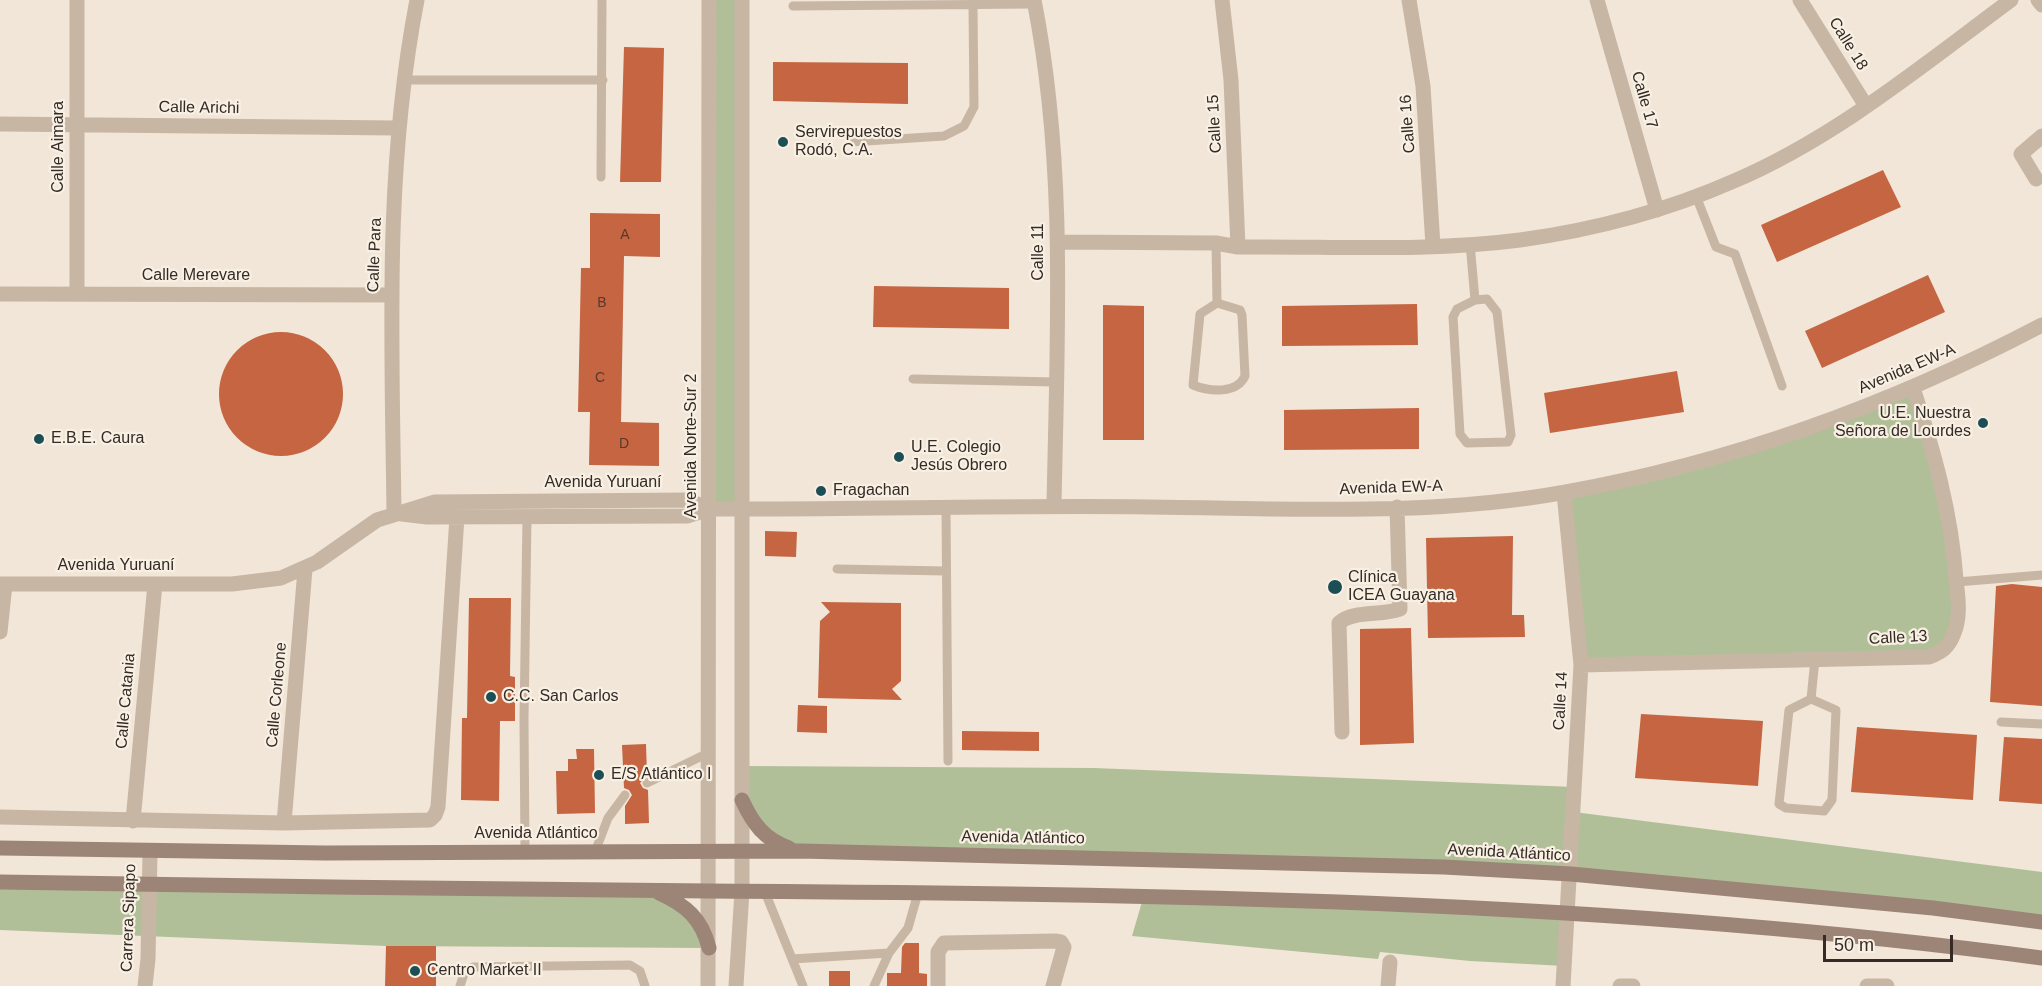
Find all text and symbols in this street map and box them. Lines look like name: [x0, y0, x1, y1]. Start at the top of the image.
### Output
street label: Calle 18: [1824, 14, 1872, 74]
street label: Calle 17: [1627, 69, 1661, 131]
street label: Calle 15: [1204, 94, 1226, 154]
street label: Calle 16: [1396, 94, 1420, 154]
street label: Calle Arichi: [158, 98, 240, 118]
street label: Calle Aimara: [49, 101, 69, 193]
place label: Servirepuestos Rodó, C.A.: [795, 123, 902, 161]
marker: Servirepuestos Rodó, C.A.: [776, 135, 790, 149]
street label: Calle Para: [364, 217, 386, 293]
street label: Calle 11: [1029, 223, 1049, 281]
house number: A: [620, 227, 630, 243]
street label: Calle Merevare: [142, 266, 250, 286]
house number: B: [597, 295, 607, 311]
street label: Avenida EW-A: [1856, 340, 1958, 398]
house number: C: [595, 370, 605, 386]
street label: Avenida Norte-Sur 2: [682, 374, 702, 518]
place label: U.E. Nuestra Señora de Lourdes: [1835, 404, 1971, 442]
marker: U.E. Nuestra Señora de Lourdes: [1976, 416, 1990, 430]
place label: E.B.E. Caura: [51, 429, 144, 449]
marker: E.B.E. Caura: [32, 432, 46, 446]
house number: D: [619, 436, 629, 452]
place label: U.E. Colegio Jesús Obrero: [911, 438, 1007, 476]
marker: U.E. Colegio Jesús Obrero: [892, 450, 906, 464]
street label: Avenida Yuruaní: [544, 473, 662, 493]
street label: Avenida EW-A: [1339, 477, 1443, 499]
place label: Fragachan: [833, 481, 909, 501]
marker: Fragachan: [814, 484, 828, 498]
street label: Avenida Yuruaní: [57, 556, 175, 576]
place label: Clínica ICEA Guayana: [1348, 568, 1455, 606]
marker: Clínica ICEA Guayana: [1326, 578, 1344, 596]
street label: Calle 13: [1868, 627, 1928, 649]
street label: Calle Corleone: [263, 641, 291, 749]
street label: Calle Catania: [112, 652, 140, 750]
street label: Calle 14: [1550, 671, 1572, 731]
place label: C.C. San Carlos: [503, 687, 619, 707]
marker: C.C. San Carlos: [484, 690, 498, 704]
place label: E/S Atlántico I: [611, 765, 711, 785]
marker: E/S Atlántico I: [592, 768, 606, 782]
street label: Avenida Atlántico: [474, 824, 598, 844]
street label: Avenida Atlántico: [961, 827, 1085, 849]
street label: Avenida Atlántico: [1447, 840, 1571, 866]
street label: Carrera Sipapo: [118, 863, 140, 973]
scale bar: [1826, 923, 1956, 961]
text: 50 m: [1834, 935, 1874, 955]
place label: Centro Market II: [427, 961, 542, 981]
marker: Centro Market II: [408, 964, 422, 978]

